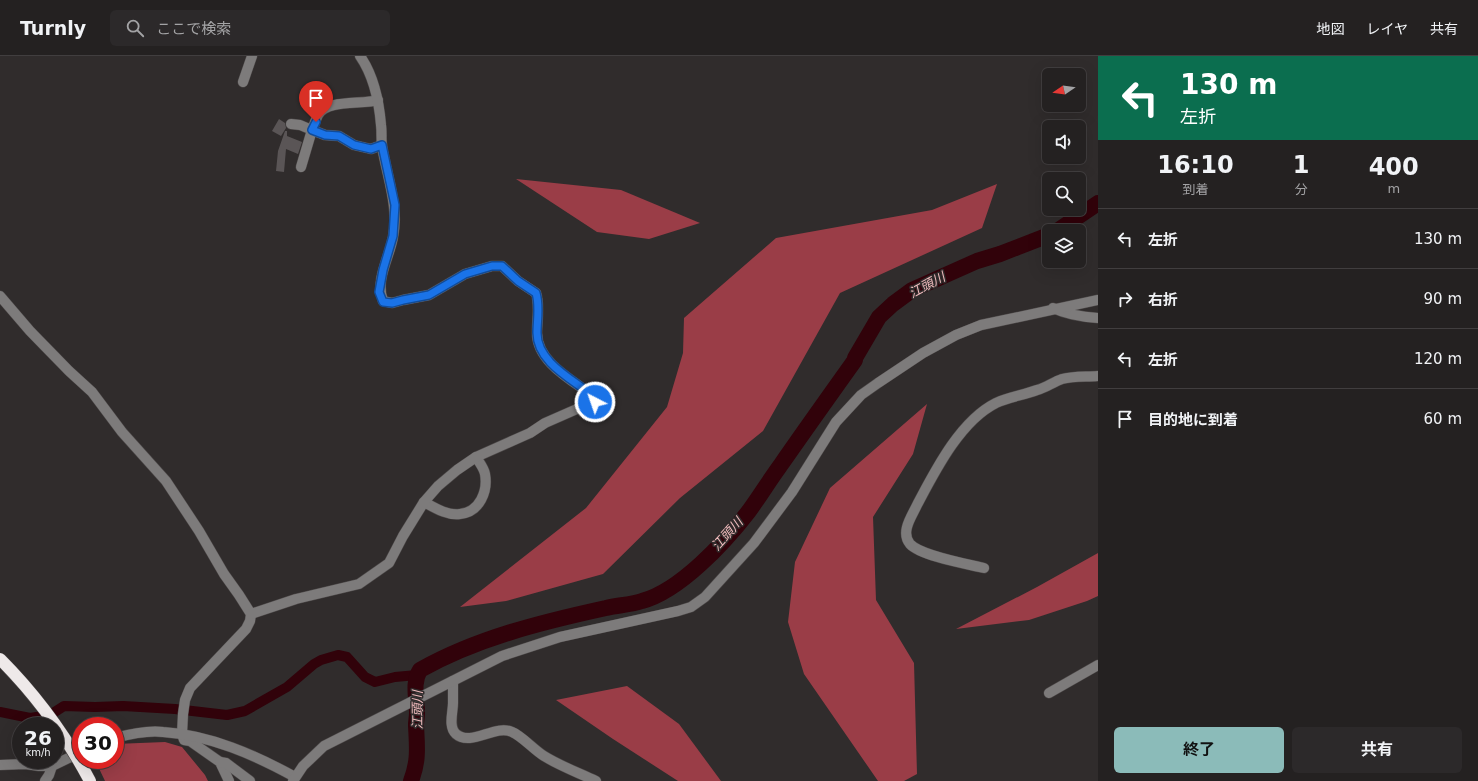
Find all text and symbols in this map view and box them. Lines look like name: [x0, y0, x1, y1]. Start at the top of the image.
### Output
search box: [110, 10, 390, 46]
text: Turnly: [20, 17, 86, 39]
icon: search: [124, 17, 146, 39]
text: ここで検索: [156, 20, 231, 38]
text: 地図: [1316, 21, 1344, 37]
text: レイヤ: [1366, 21, 1408, 37]
text: 共有: [1430, 21, 1458, 37]
north arrow: [1042, 68, 1086, 112]
map controls: [1042, 68, 1086, 268]
text: 130 m: [1180, 68, 1277, 101]
icon: left: [1114, 72, 1166, 124]
pin: [299, 81, 333, 122]
icon: arrive: [305, 87, 327, 109]
text: 左折: [1180, 106, 1216, 127]
button: sound: [1042, 120, 1086, 164]
text: 16:10: [1157, 151, 1234, 179]
text: 1: [1293, 151, 1309, 179]
text: 400: [1369, 153, 1419, 181]
button: search: [1042, 172, 1086, 216]
text: m: [1387, 181, 1400, 196]
text: 到着: [1182, 182, 1208, 197]
text: 分: [1295, 182, 1308, 197]
button: layers: [1042, 224, 1086, 268]
icon: left: [1114, 228, 1136, 250]
text: 130 m: [1414, 230, 1462, 248]
text: 左折: [1148, 231, 1178, 249]
water label: 江頭川: [906, 268, 949, 301]
icon: right: [1114, 288, 1136, 310]
text: 90 m: [1424, 290, 1462, 308]
text: 右折: [1148, 291, 1178, 309]
icon: left: [1114, 348, 1136, 370]
text: 120 m: [1414, 350, 1462, 368]
text: 左折: [1148, 351, 1178, 369]
position arrow: [574, 381, 616, 423]
icon: arrive: [1114, 408, 1136, 430]
text: 60 m: [1424, 410, 1462, 428]
text: 目的地に到着: [1148, 411, 1238, 429]
water label: 江頭川: [708, 513, 747, 554]
water label: 江頭川: [410, 689, 425, 730]
speed limit sign: 30: [72, 717, 124, 769]
text: 26: [24, 726, 52, 750]
button: 終了: [1114, 727, 1284, 773]
button: 共有: [1292, 727, 1462, 773]
text: km/h: [25, 747, 51, 758]

